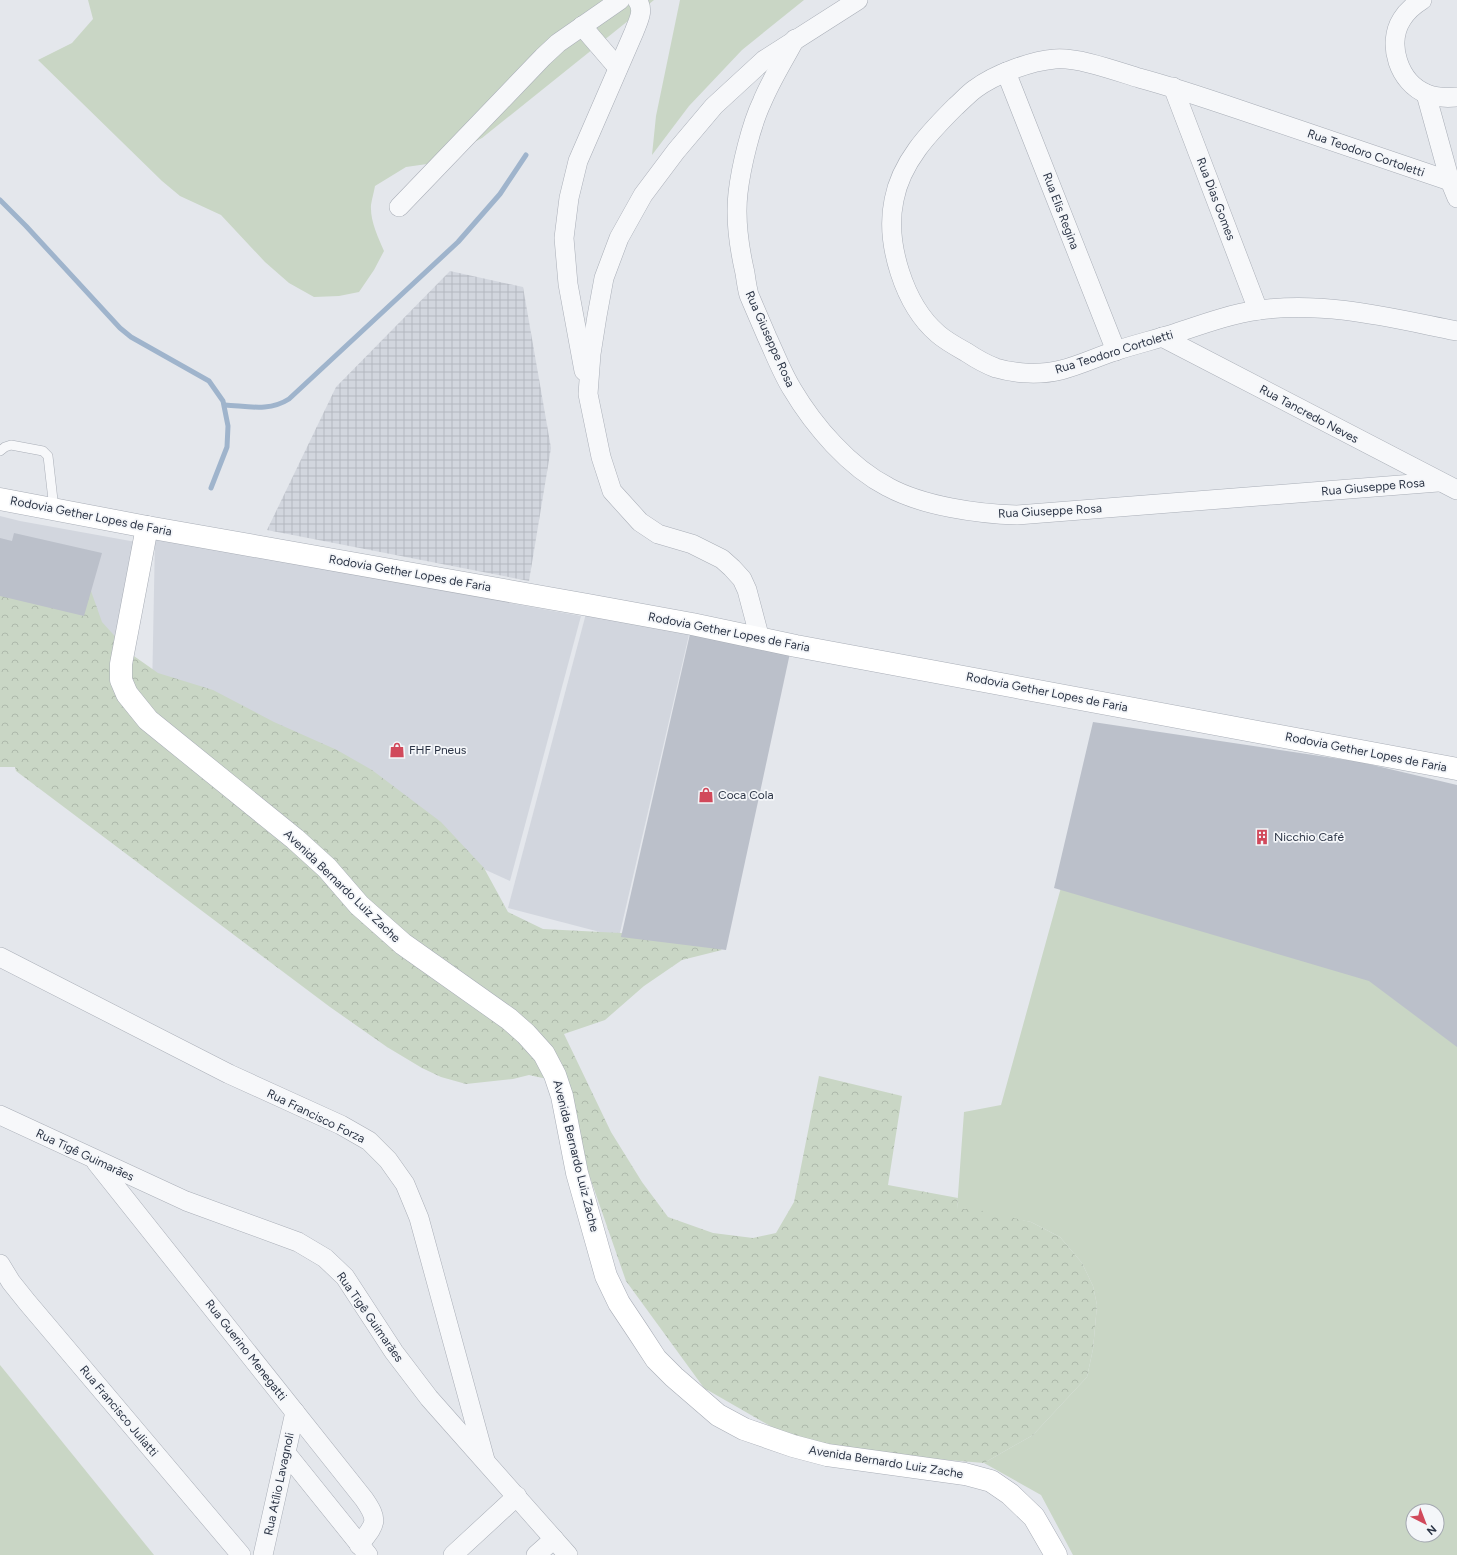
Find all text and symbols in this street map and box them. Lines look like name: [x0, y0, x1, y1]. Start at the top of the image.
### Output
street label: Rua Teodoro Cortoletti: [1306, 126, 1426, 180]
street label: Rua Dias Gomes: [1194, 156, 1238, 243]
street label: Rua Elis Regina: [1040, 171, 1082, 251]
street label: Rua Giuseppe Rosa: [742, 289, 798, 389]
street label: Rua Teodoro Cortoletti: [1053, 327, 1175, 377]
street label: Rua Tancredo Neves: [1257, 382, 1361, 446]
street label: Rua Giuseppe Rosa: [1321, 475, 1425, 499]
street label: Rodovia Gether Lopes de Faria: [9, 493, 173, 539]
street label: Rua Giuseppe Rosa: [998, 501, 1102, 521]
street label: Rodovia Gether Lopes de Faria: [328, 552, 492, 594]
street label: Rodovia Gether Lopes de Faria: [647, 609, 811, 655]
street label: Rodovia Gether Lopes de Faria: [965, 669, 1129, 715]
street label: Rodovia Gether Lopes de Faria: [1284, 729, 1448, 775]
shop icon: FHF Pneus: [388, 741, 406, 759]
place label: FHF Pneus: [409, 743, 467, 757]
shop icon: Coca Cola: [697, 786, 715, 804]
place label: Coca Cola: [718, 788, 774, 802]
street label: Avenida Bernardo Luiz Zache: [281, 827, 403, 946]
building icon: Nicchio Café: [1253, 828, 1271, 846]
place label: Nicchio Café: [1274, 830, 1345, 844]
street label: Avenida Bernardo Luiz Zache: [550, 1079, 602, 1234]
street label: Rua Francisco Forza: [265, 1086, 367, 1146]
street label: Rua Tigê Guimarães: [34, 1126, 137, 1184]
street label: Rua Tigê Guimarães: [334, 1269, 407, 1365]
street label: Rua Guerino Menegatti: [202, 1297, 290, 1403]
street label: Rua Francisco Juliatti: [77, 1363, 161, 1459]
street label: Rua Atílio Lavagnoli: [261, 1431, 297, 1537]
street label: Avenida Bernardo Luiz Zache: [808, 1443, 965, 1481]
north arrow: [1405, 1503, 1445, 1543]
text: N: [1424, 1522, 1439, 1538]

